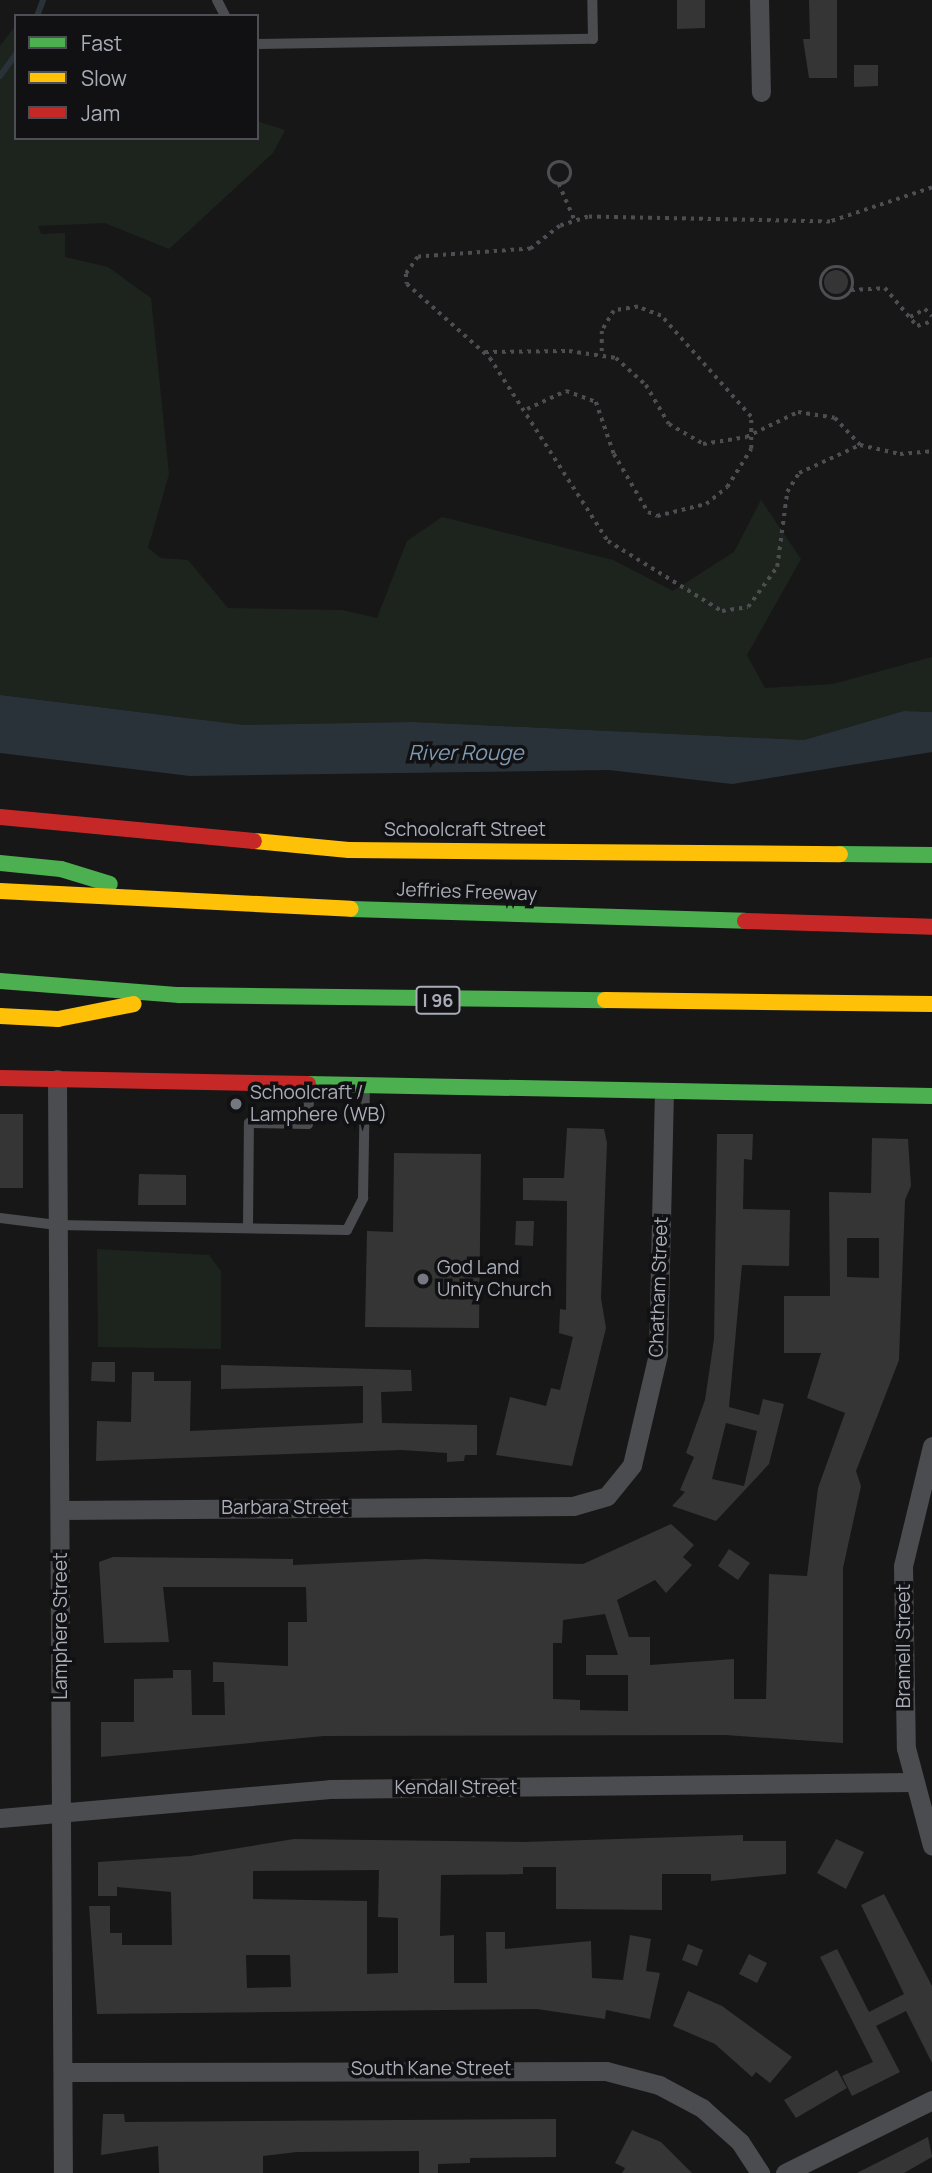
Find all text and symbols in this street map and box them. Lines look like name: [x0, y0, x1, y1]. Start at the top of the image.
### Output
legend: [14, 14, 259, 140]
text: Fast: [81, 29, 122, 57]
text: Slow: [81, 64, 127, 92]
text: Jam: [81, 99, 120, 127]
water label: River Rouge: [408, 739, 524, 765]
street label: Schoolcraft Street: [384, 819, 546, 841]
street label: Jeffries Freeway: [396, 878, 538, 906]
road number: I 96: [415, 986, 461, 1015]
place label: Schoolcraft / Lamphere (WB): [250, 1082, 387, 1126]
marker: Schoolcraft / Lamphere (WB): [228, 1096, 244, 1112]
street label: Chatham Street: [645, 1216, 673, 1358]
place label: God Land Unity Church: [437, 1257, 552, 1301]
marker: God Land Unity Church: [415, 1271, 431, 1287]
street label: Barbara Street: [221, 1497, 349, 1519]
street label: Lamphere Street: [50, 1552, 72, 1700]
street label: Bramell Street: [893, 1584, 915, 1708]
street label: Kendall Street: [395, 1777, 517, 1799]
street label: South Kane Street: [351, 2058, 511, 2080]

